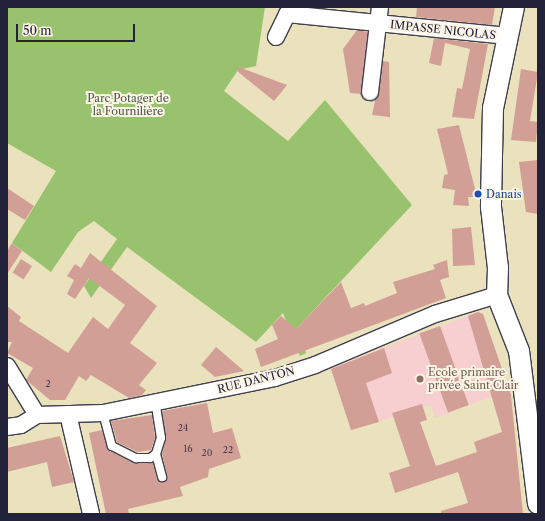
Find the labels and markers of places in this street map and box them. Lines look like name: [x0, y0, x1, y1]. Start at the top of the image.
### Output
place label: Danais: [486, 187, 522, 201]
marker: Danais: [473, 189, 483, 199]
place label: Ecole primaire privée Saint Clair: [428, 366, 518, 392]
marker: Ecole primaire privée Saint Clair: [415, 374, 425, 384]

